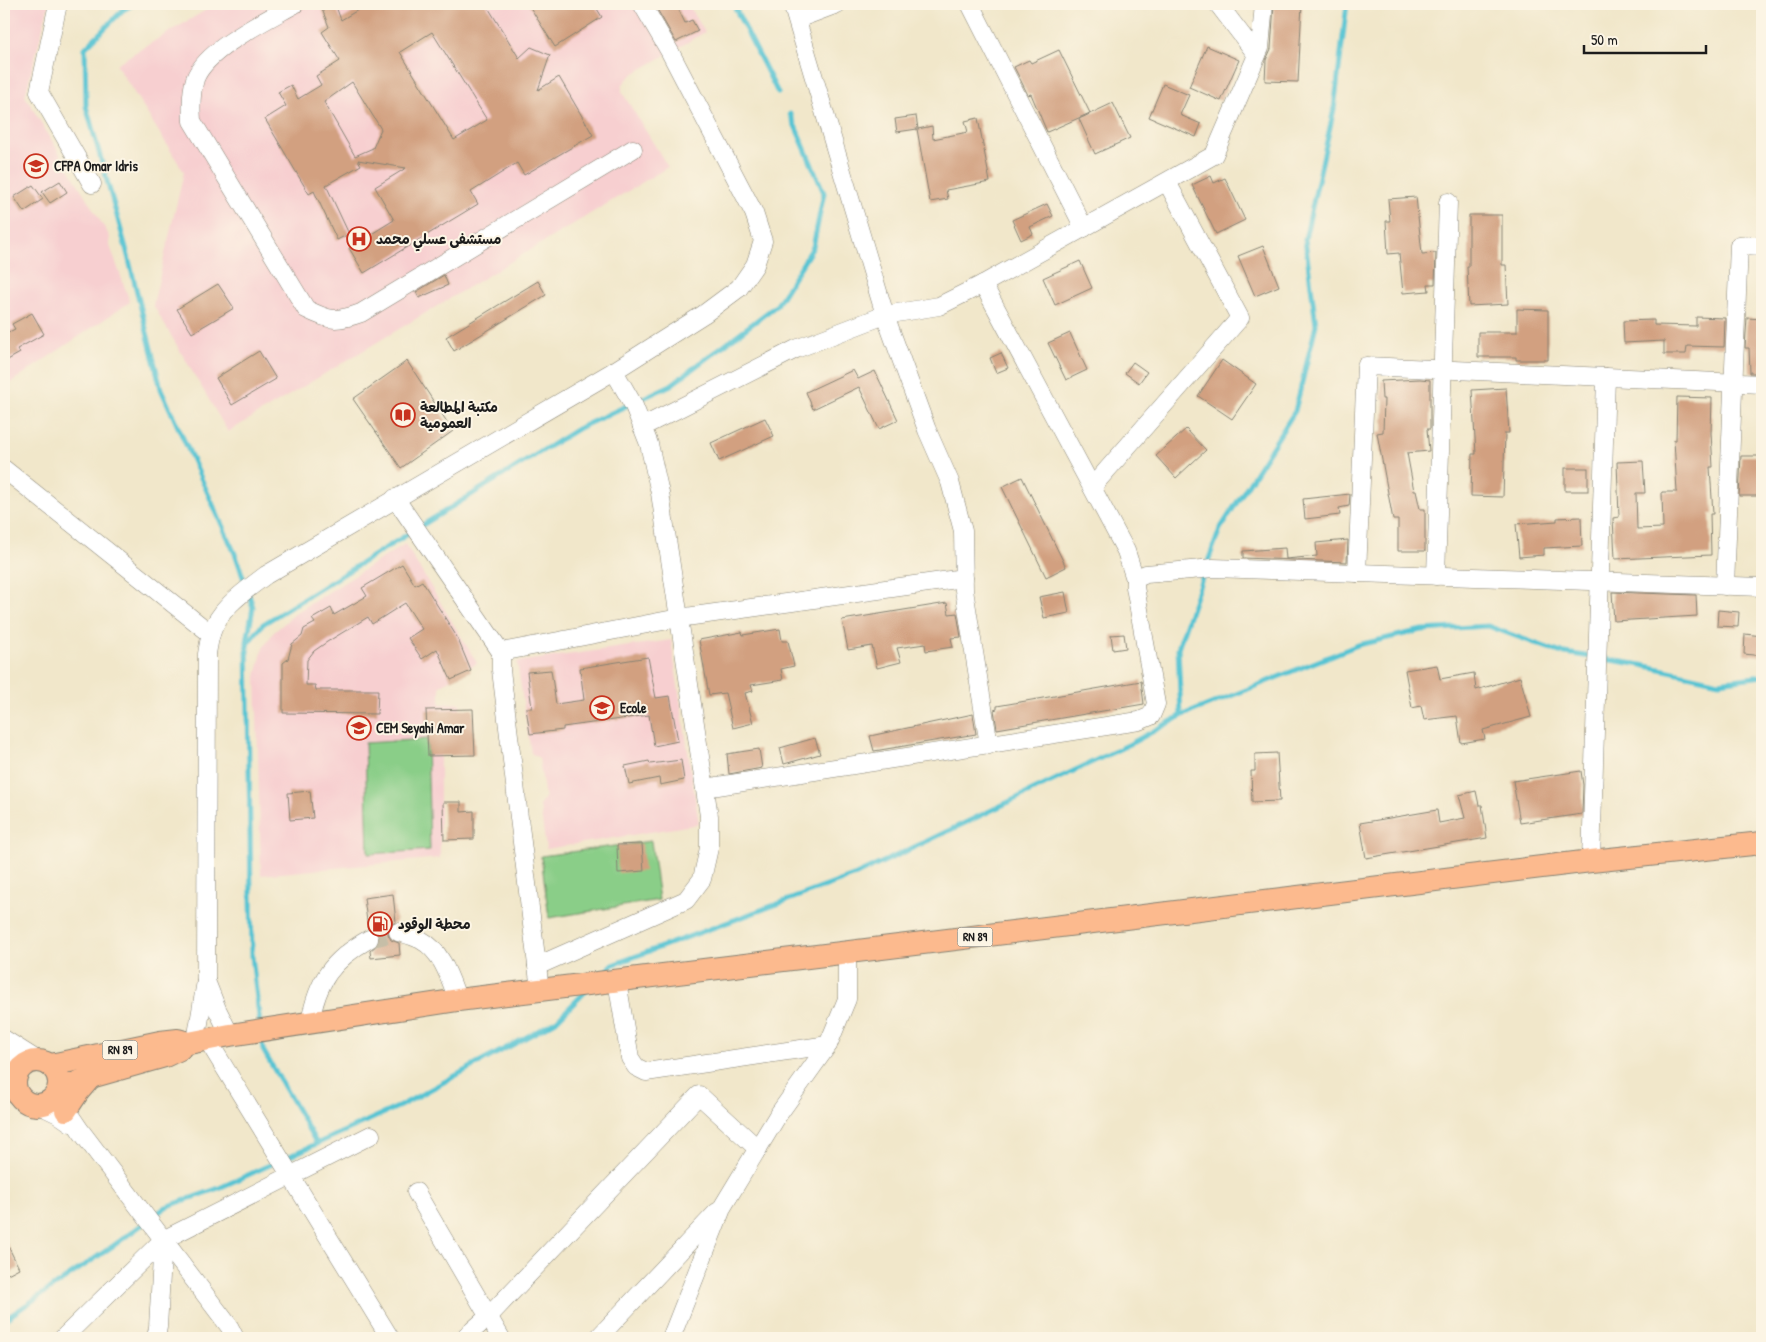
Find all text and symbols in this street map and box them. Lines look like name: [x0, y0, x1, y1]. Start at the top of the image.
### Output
scale bar: [1584, 22, 1706, 54]
text: 50 m: [1591, 29, 1618, 50]
school or university icon: CFPA Omar Idris: [23, 153, 49, 179]
place label: CFPA Omar Idris: [54, 156, 138, 175]
hospital icon: مستشفى عسلي محمد: [346, 226, 372, 252]
place label: مستشفى عسلي محمد: [376, 229, 501, 252]
place label: مكتبة المطالعة العمومية: [420, 397, 498, 432]
library icon: مكتبة المطالعة العمومية: [390, 402, 416, 428]
school or university icon: Ecole: [589, 695, 615, 721]
place label: Ecole: [620, 698, 647, 717]
school or university icon: CEM Seyahi Amar: [346, 715, 372, 741]
place label: CEM Seyahi Amar: [376, 718, 465, 739]
fuel station icon: محطة الوقود: [367, 911, 393, 937]
place label: محطة الوقود: [398, 914, 471, 934]
road number: RN 89: [958, 928, 992, 946]
road number: RN 89: [102, 1040, 138, 1060]

